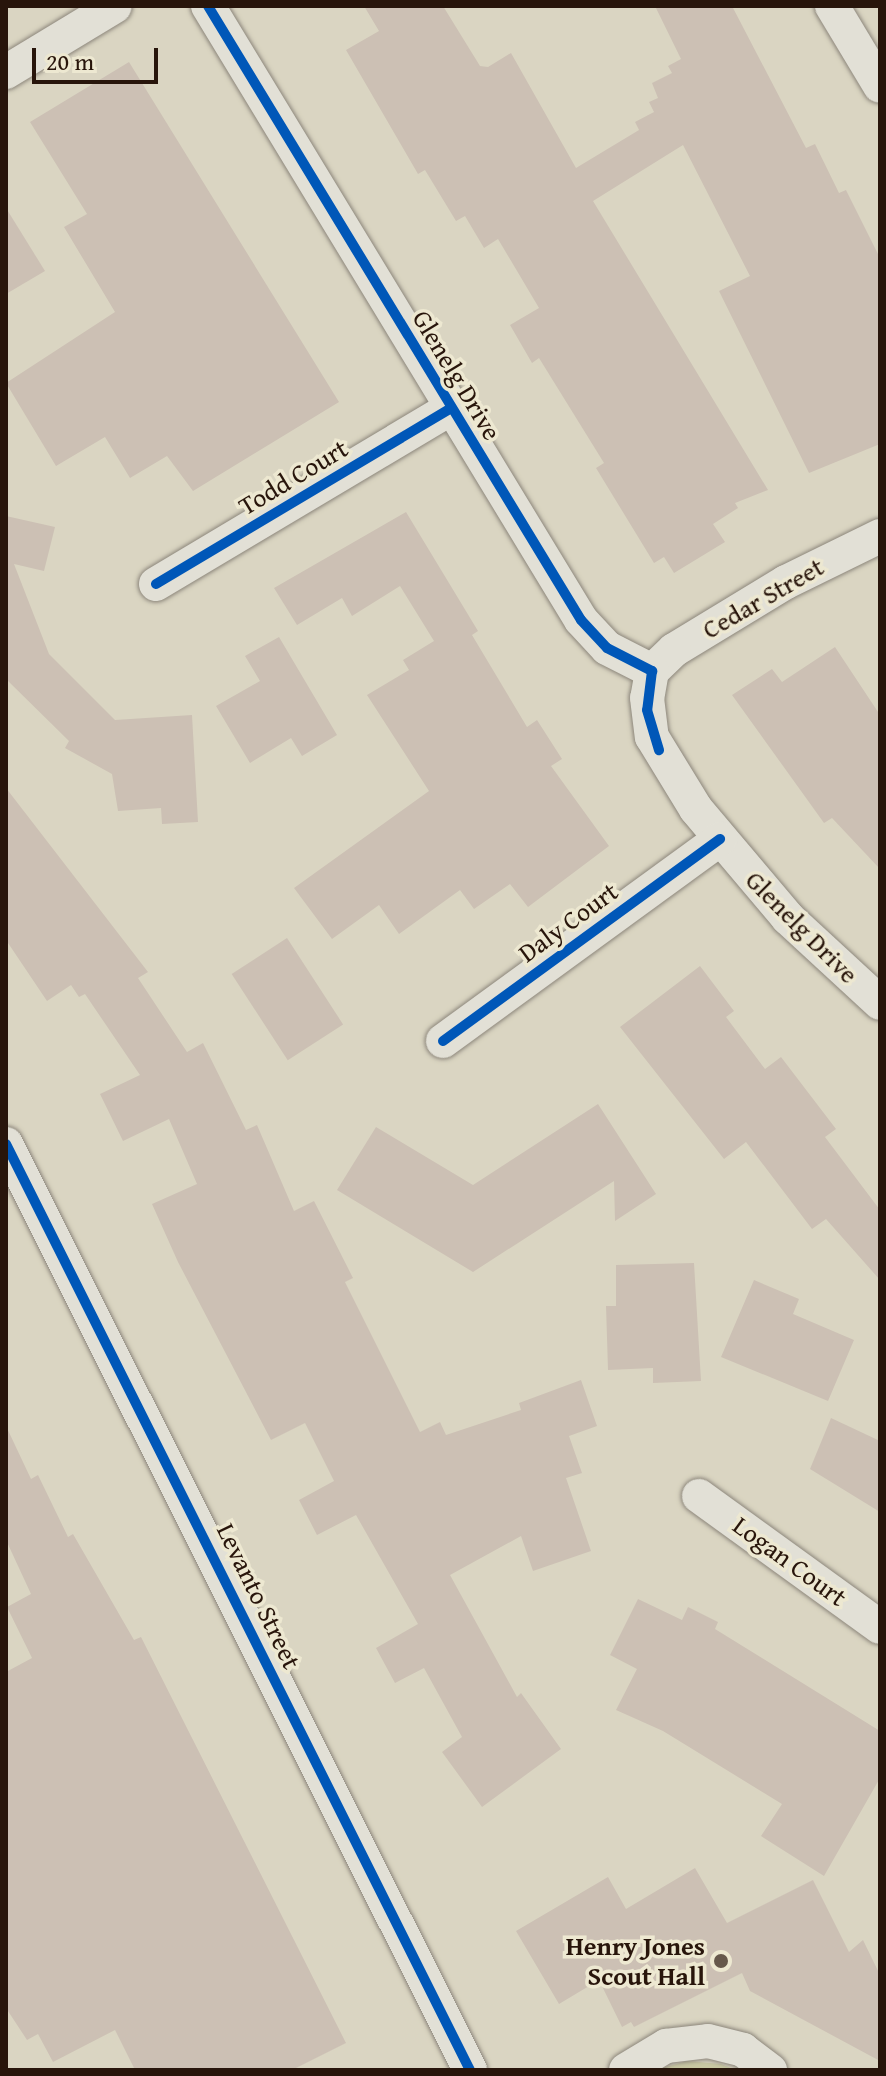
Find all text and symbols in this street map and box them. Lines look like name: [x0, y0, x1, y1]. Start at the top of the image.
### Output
scale bar: [36, 32, 162, 82]
text: 20 m: [46, 44, 94, 79]
street label: Glenelg Drive: [406, 304, 508, 446]
street label: Todd Court: [233, 432, 353, 522]
street label: Cedar Street: [697, 551, 829, 645]
street label: Glenelg Drive: [739, 864, 865, 990]
street label: Daly Court: [512, 875, 624, 969]
street label: Logan Court: [727, 1509, 853, 1613]
street label: Levanto Street: [210, 1518, 308, 1674]
place label: Henry Jones Scout Hall: [566, 1930, 705, 1992]
marker: Henry Jones Scout Hall: [712, 1952, 730, 1970]

